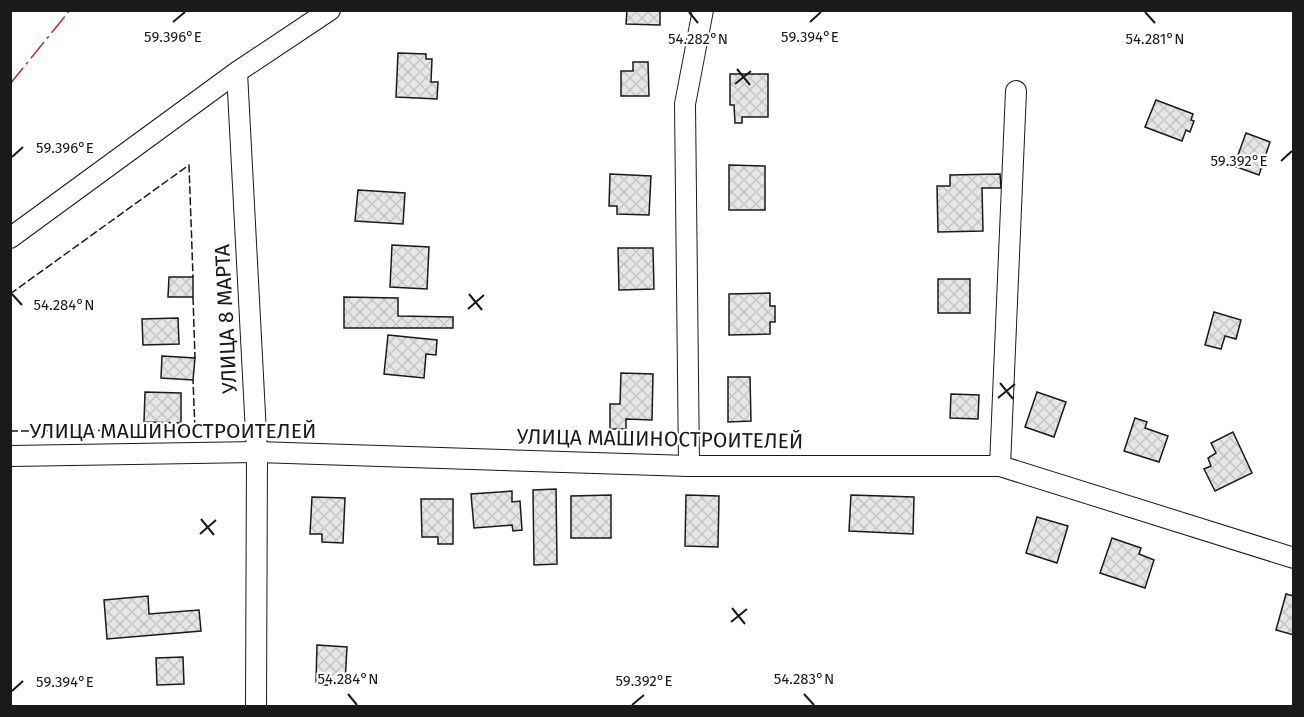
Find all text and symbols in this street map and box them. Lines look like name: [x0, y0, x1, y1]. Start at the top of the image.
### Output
text: 59.396°E: [144, 28, 202, 46]
text: 59.394°E: [781, 28, 839, 46]
text: 54.282°N: [668, 30, 728, 48]
text: 54.281°N: [1126, 30, 1184, 48]
text: 59.396°E: [36, 139, 94, 157]
text: 59.392°E: [1210, 152, 1268, 170]
street label: УЛИЦА 8 МАРТА: [209, 244, 243, 394]
text: 54.284°N: [34, 296, 94, 314]
street label: УЛИЦА МАШИНОСТРОИТЕЛЕЙ: [30, 418, 316, 444]
street label: УЛИЦА МАШИНОСТРОИТЕЛЕЙ: [517, 424, 803, 454]
text: 54.284°N: [318, 670, 378, 688]
text: 54.283°N: [774, 670, 834, 688]
text: 59.392°E: [615, 672, 673, 690]
text: 59.394°E: [36, 673, 94, 691]

